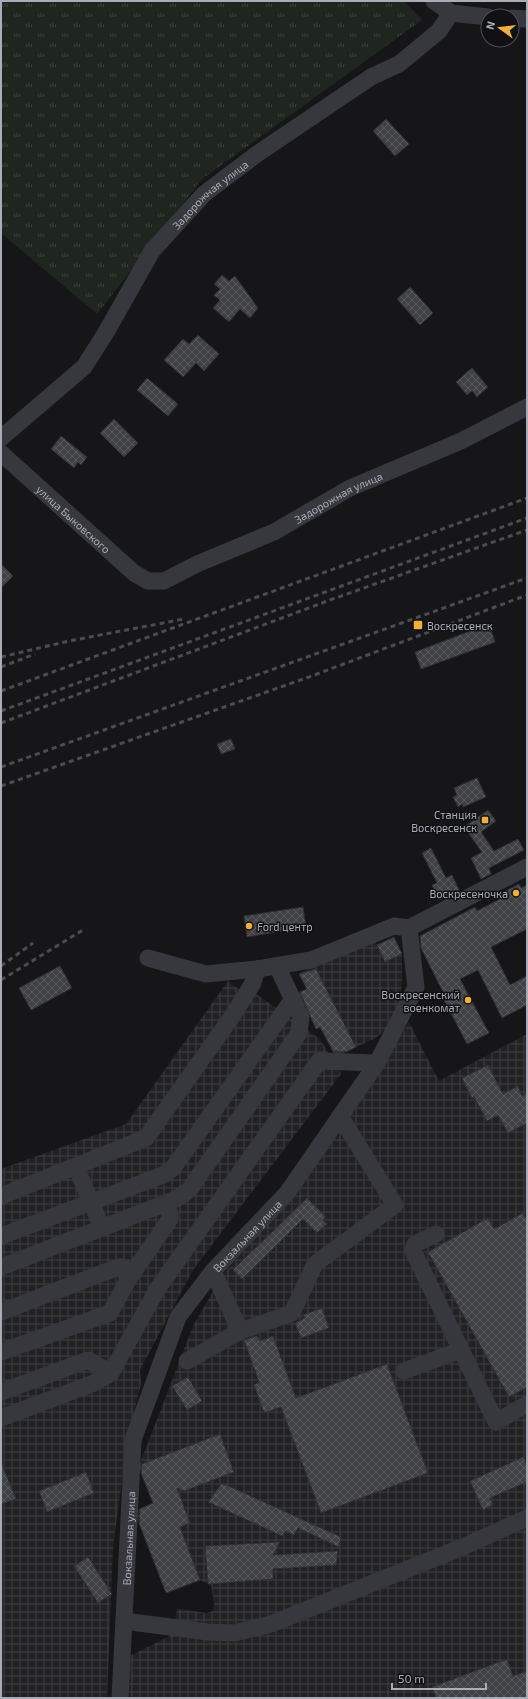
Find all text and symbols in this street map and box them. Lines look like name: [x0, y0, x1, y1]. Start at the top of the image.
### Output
north arrow: [480, 8, 520, 48]
text: N: [483, 20, 497, 31]
street label: Задорожная улица: [169, 157, 250, 231]
street label: Задорожная улица: [292, 469, 384, 525]
street label: улица Быковского: [34, 482, 113, 555]
marker: Воскресенск: [412, 619, 424, 631]
place label: Воскресенск: [427, 619, 493, 632]
place label: Станция Воскресенск: [411, 808, 477, 834]
marker: Станция Воскресенск: [480, 815, 490, 825]
place label: Воскресеночка: [429, 887, 508, 900]
marker: Воскресеночка: [511, 888, 521, 898]
place label: Ford центр: [257, 920, 313, 933]
marker: Ford центр: [244, 921, 254, 931]
place label: Воскресенский военкомат: [381, 988, 461, 1014]
marker: Воскресенский военкомат: [463, 995, 473, 1005]
street label: Вокзальная улица: [210, 1197, 284, 1274]
street label: Вокзальная улица: [119, 1491, 137, 1586]
scale bar: [392, 1665, 486, 1691]
text: 50 m: [398, 1671, 425, 1685]

